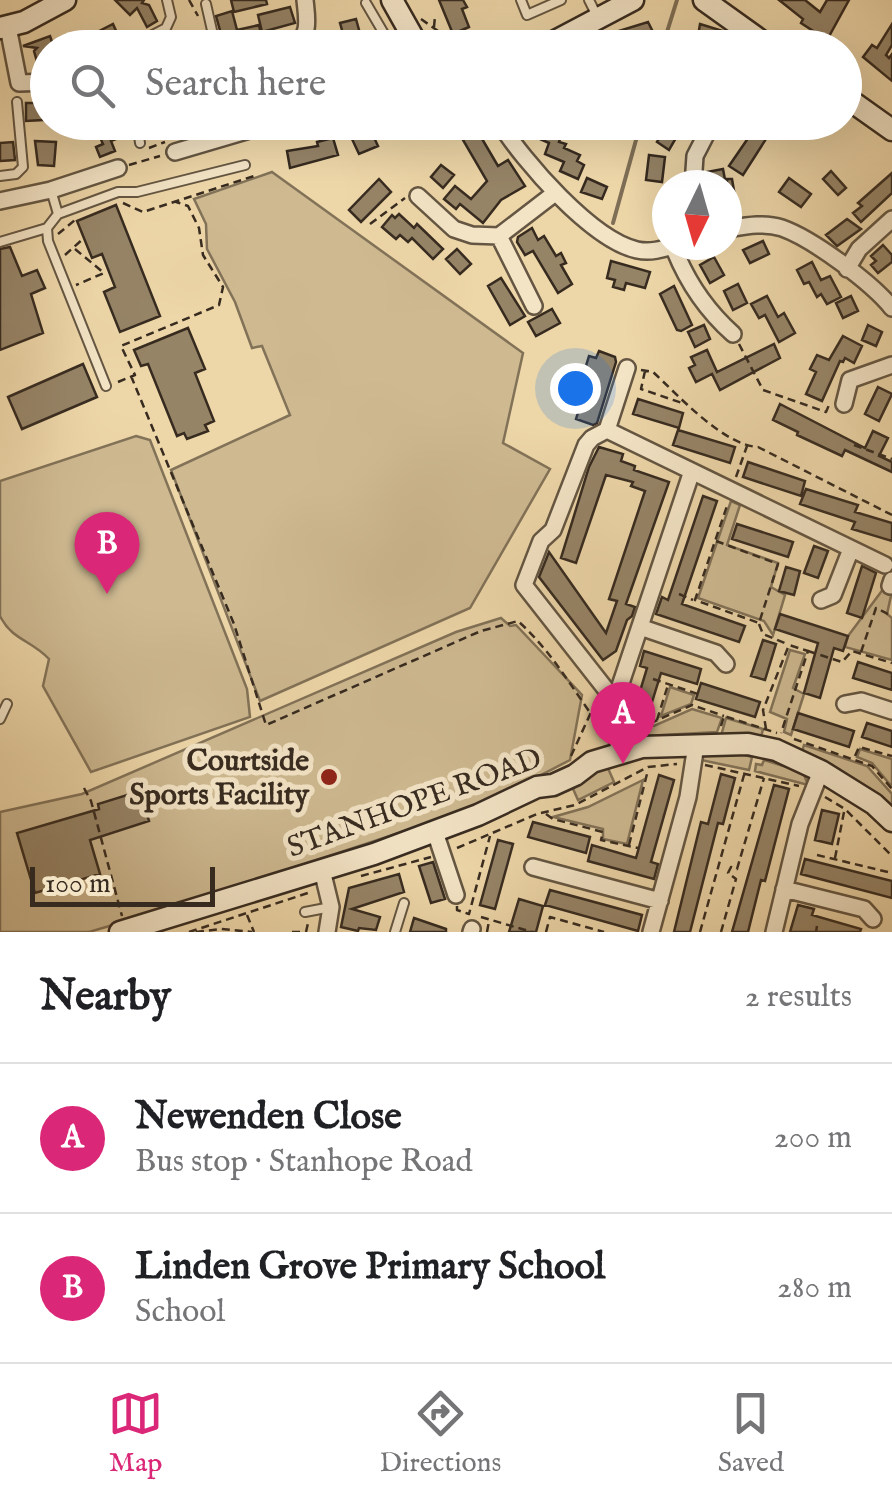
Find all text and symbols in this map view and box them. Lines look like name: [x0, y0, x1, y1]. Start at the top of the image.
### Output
search box: [30, 30, 862, 140]
icon: search: [65, 58, 120, 113]
text: Search here: [145, 61, 326, 109]
north arrow: [652, 170, 742, 260]
your location: [550, 363, 601, 414]
pin: B: [74, 512, 140, 594]
pin: A: [590, 682, 656, 764]
street label: STANHOPE ROAD: [282, 740, 547, 868]
place label: Courtside Sports Facility: [129, 743, 310, 815]
marker: Courtside Sports Facility: [318, 766, 340, 788]
scale bar: [30, 862, 215, 906]
text: 100 m: [45, 867, 111, 902]
text: Nearby: [40, 971, 171, 1024]
text: 2 results: [745, 977, 852, 1018]
text: Newenden Close: [135, 1094, 402, 1142]
text: A: [62, 1118, 83, 1159]
text: 200 m: [774, 1118, 852, 1159]
text: Bus stop · Stanhope Road: [135, 1142, 473, 1183]
text: Linden Grove Primary School: [135, 1244, 605, 1292]
text: B: [62, 1268, 83, 1309]
text: 280 m: [777, 1268, 852, 1309]
text: School: [135, 1292, 225, 1333]
tab: Map: [108, 1386, 163, 1481]
tab: Directions: [379, 1386, 501, 1481]
tab: Saved: [718, 1386, 784, 1481]

